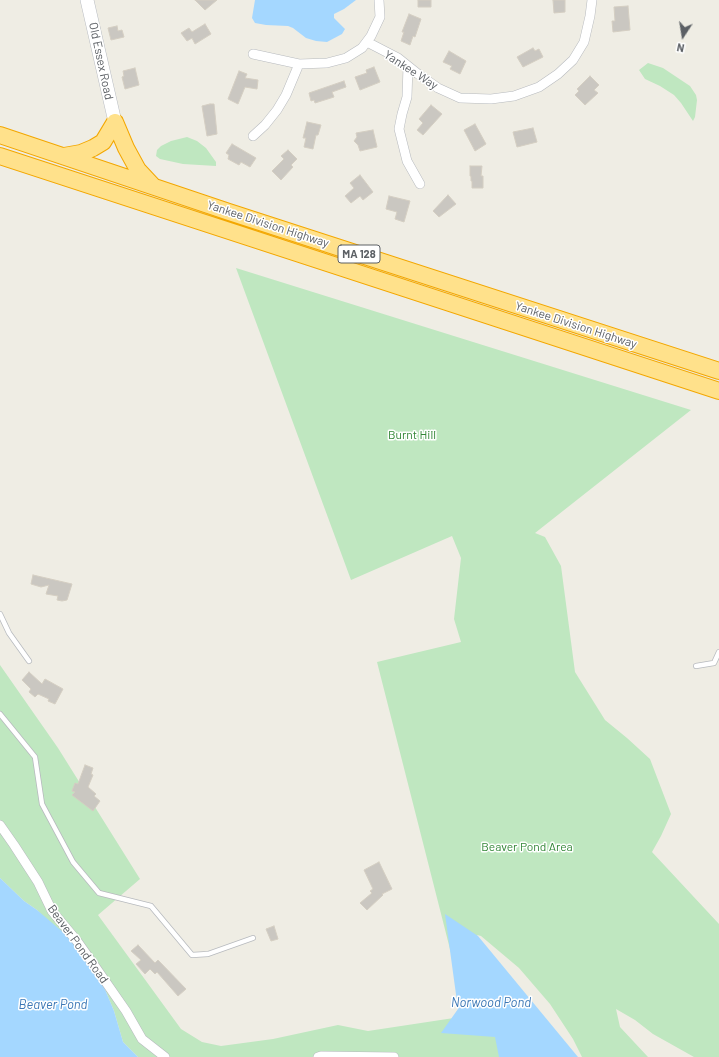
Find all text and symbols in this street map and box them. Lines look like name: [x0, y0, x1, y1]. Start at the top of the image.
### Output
north arrow: [663, 16, 703, 56]
street label: Old Essex Road: [86, 21, 116, 101]
text: N: [675, 41, 685, 55]
street label: Yankee Way: [381, 47, 441, 93]
street label: Yankee Division Highway: [205, 198, 331, 250]
road number: MA 128: [338, 245, 380, 263]
street label: Yankee Division Highway: [513, 299, 639, 351]
park label: Burnt Hill: [388, 428, 436, 442]
park label: Beaver Pond Area: [481, 840, 573, 854]
street label: Beaver Pond Road: [45, 902, 111, 986]
water label: Norwood Pond: [451, 995, 531, 1011]
water label: Beaver Pond: [19, 997, 87, 1013]

